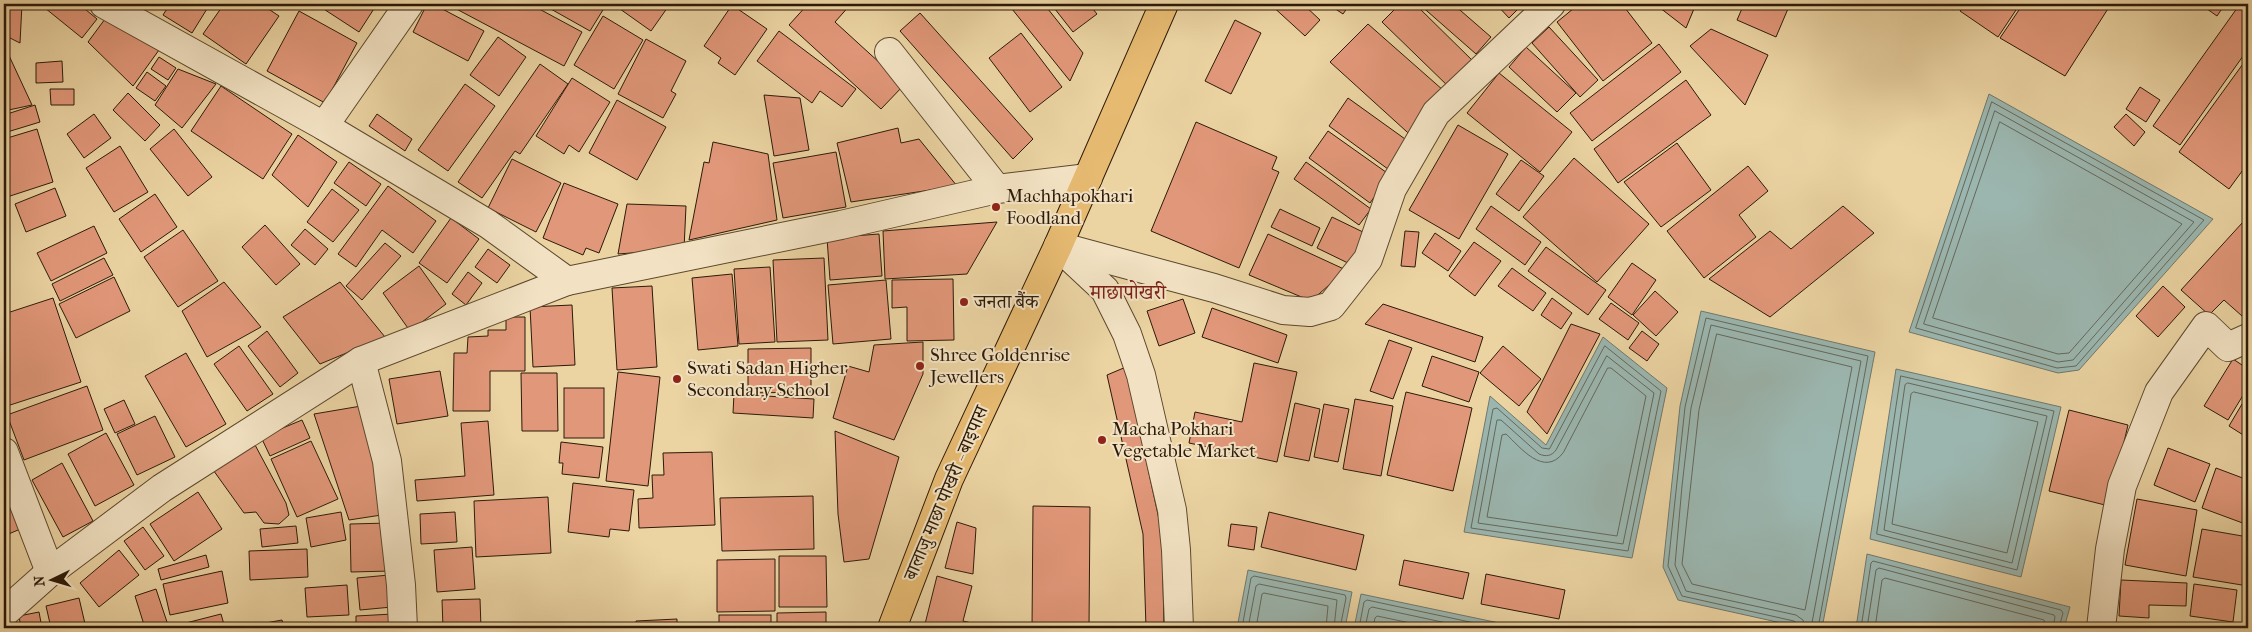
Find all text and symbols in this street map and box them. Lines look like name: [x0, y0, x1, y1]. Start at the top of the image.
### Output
place label: Machhapokhari Foodland: [1006, 185, 1134, 229]
marker: Machhapokhari Foodland: [990, 201, 1002, 213]
district label: माछापोखरी: [1089, 280, 1167, 304]
place label: जनता बैंक: [973, 290, 1040, 313]
marker: जनता बैंक: [958, 296, 970, 308]
place label: Shree Goldenrise Jewellers: [928, 344, 1070, 388]
place label: Swati Sadan Higher Secondary School: [687, 357, 848, 401]
marker: Shree Goldenrise Jewellers: [914, 360, 926, 372]
marker: Swati Sadan Higher Secondary School: [671, 373, 683, 385]
street label: बालाजु माछा पोखरी - बाइपास: [899, 401, 994, 585]
place label: Macha Pokhari Vegetable Market: [1111, 418, 1256, 462]
marker: Macha Pokhari Vegetable Market: [1096, 434, 1108, 446]
north arrow: [28, 554, 78, 604]
text: N: [31, 575, 48, 587]

